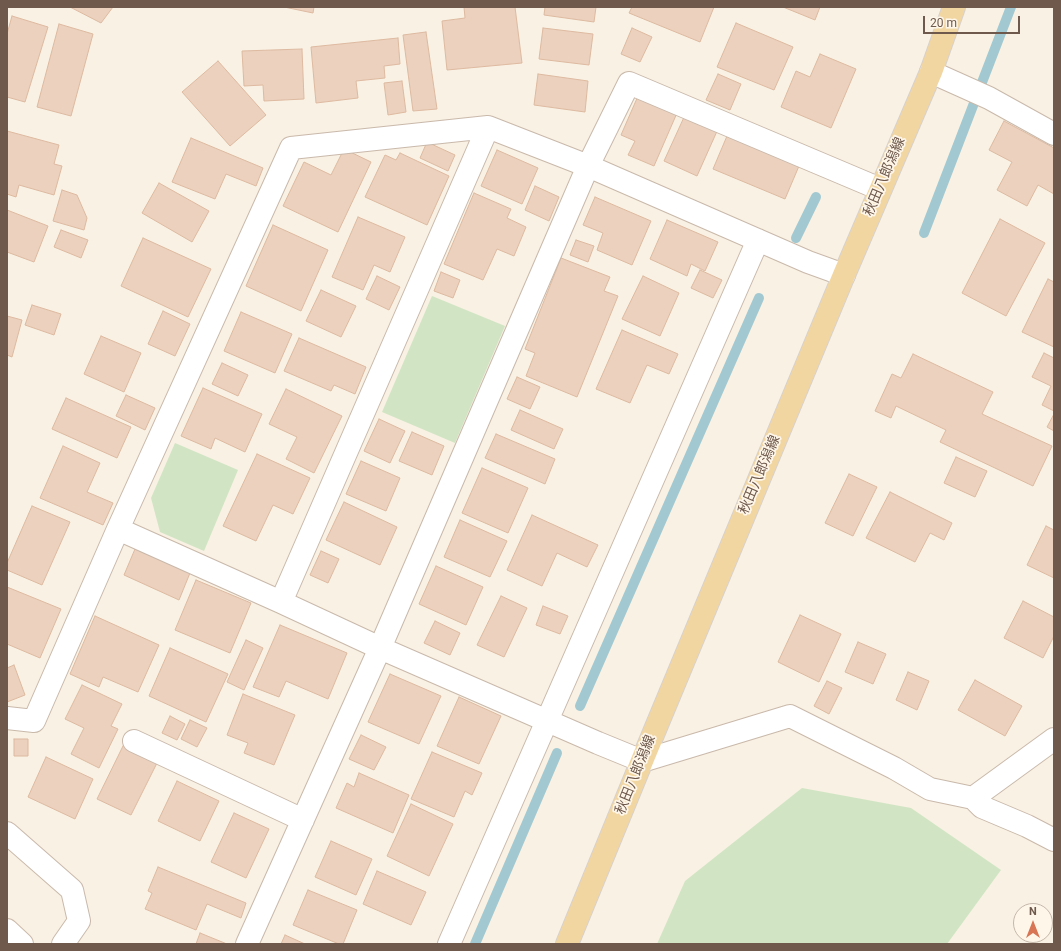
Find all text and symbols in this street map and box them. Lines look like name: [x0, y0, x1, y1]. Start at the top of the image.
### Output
scale bar: [925, 8, 1022, 34]
text: 20 m: [930, 16, 957, 30]
street label: 秋田八郎潟線: [861, 135, 909, 219]
street label: 秋田八郎潟線: [736, 433, 784, 517]
street label: 秋田八郎潟線: [612, 733, 660, 817]
north arrow: [1013, 903, 1053, 943]
text: N: [1029, 905, 1037, 918]

